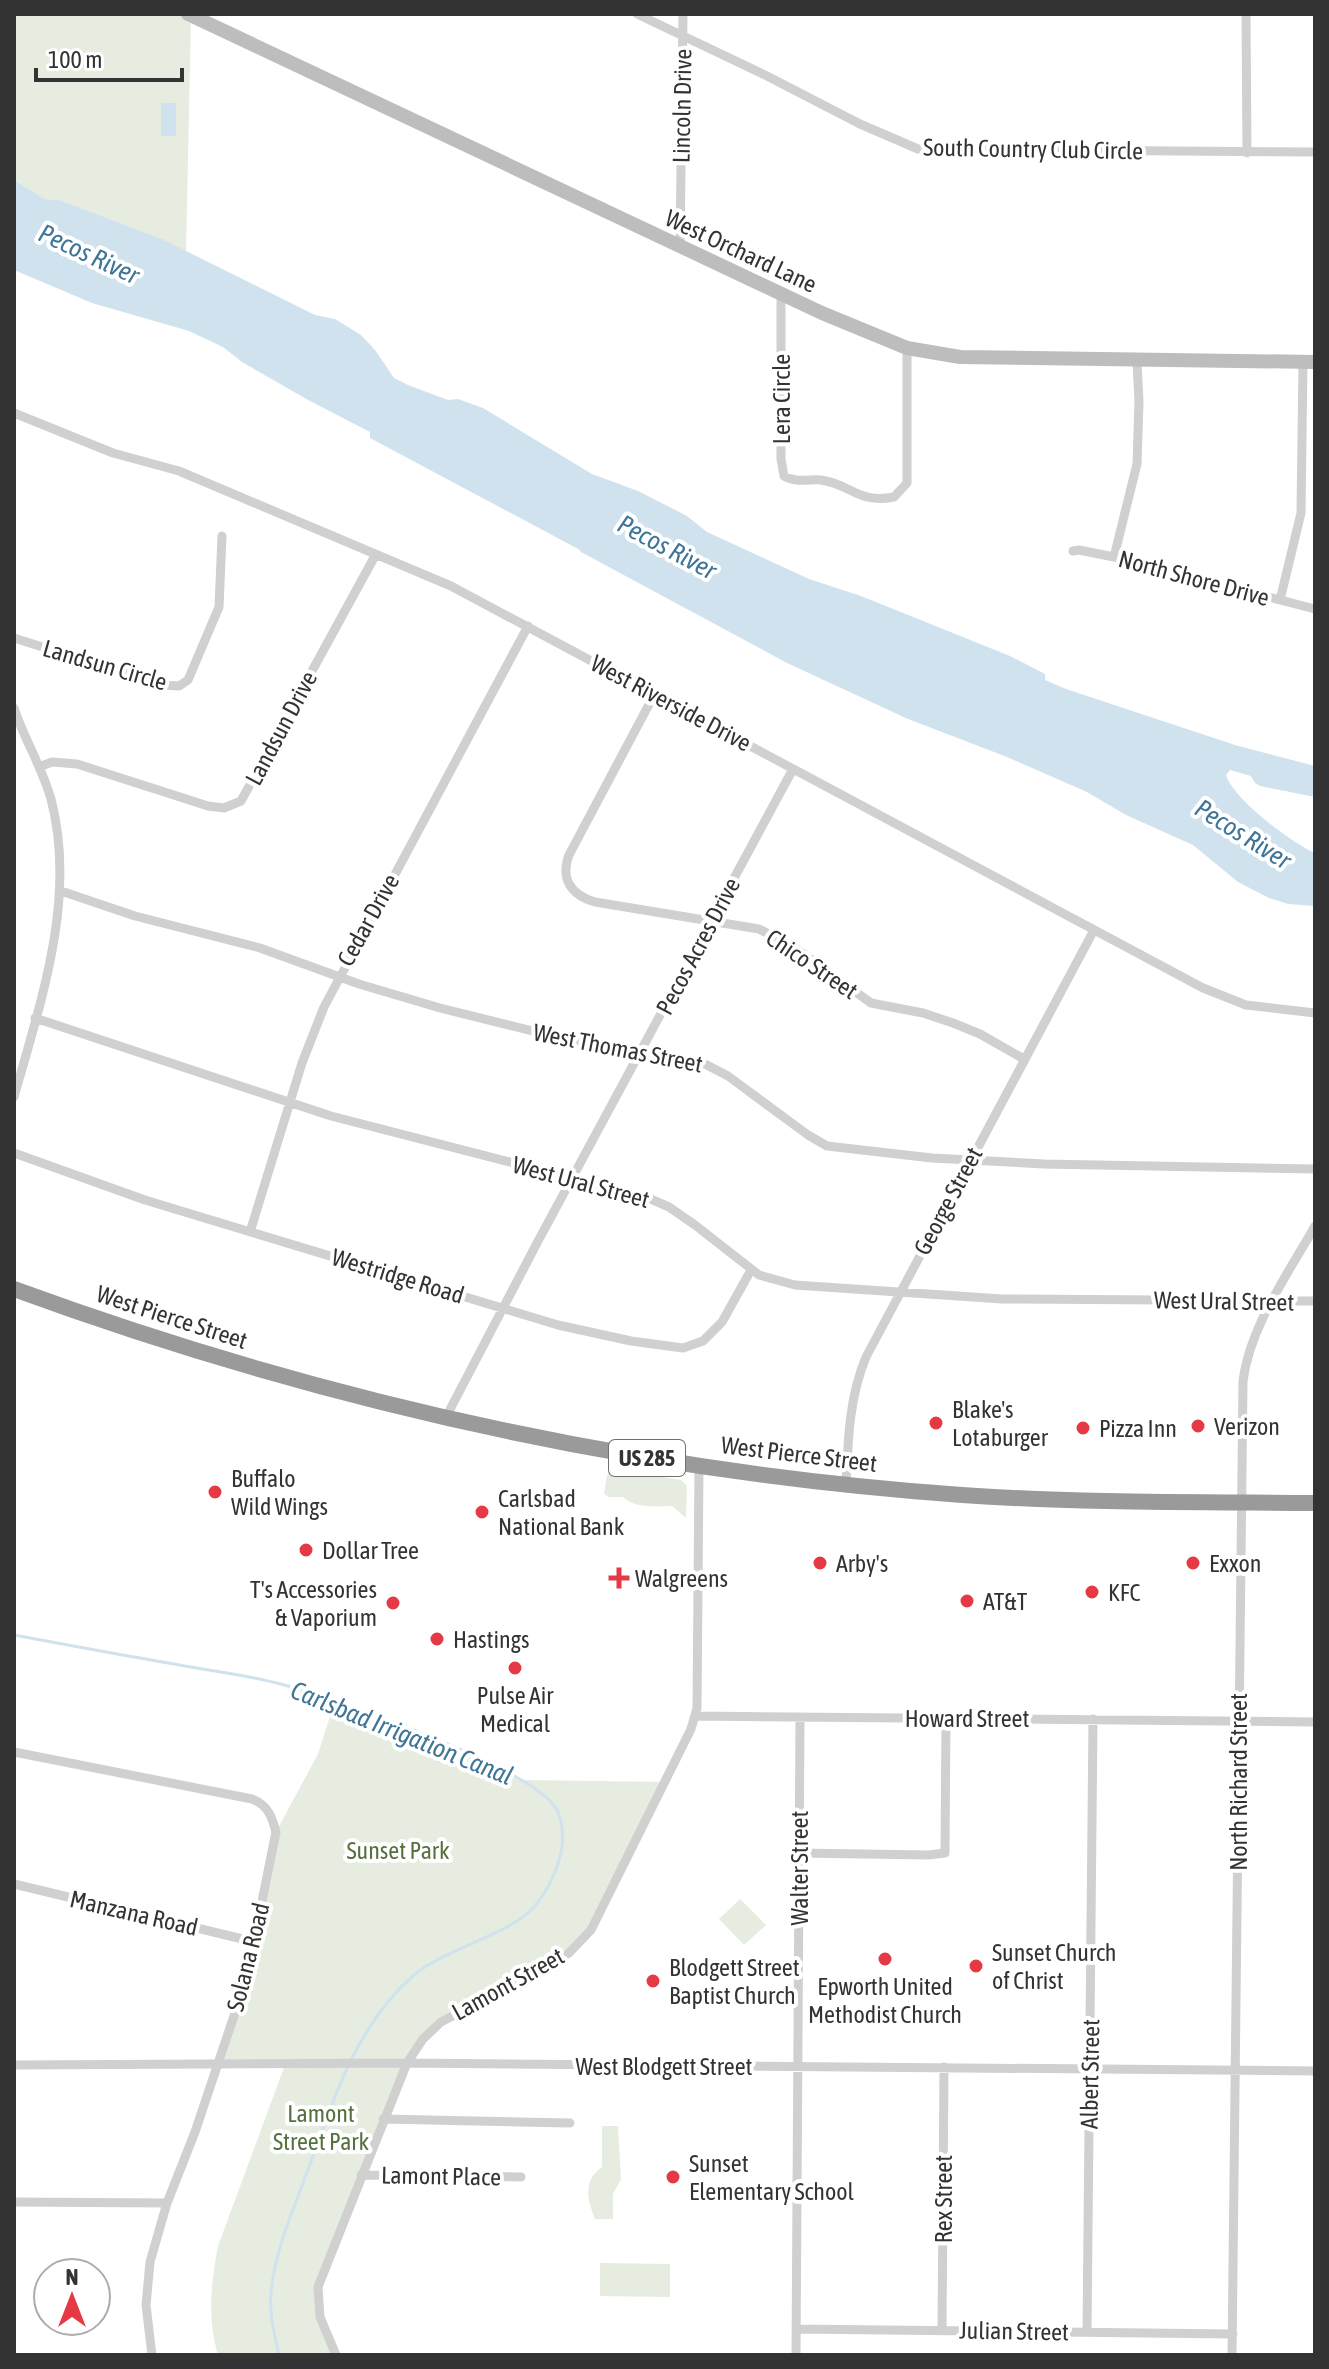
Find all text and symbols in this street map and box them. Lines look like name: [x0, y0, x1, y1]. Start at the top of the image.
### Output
scale bar: [36, 32, 182, 82]
text: 100 m: [48, 46, 102, 73]
street label: Lincoln Drive: [668, 49, 696, 163]
street label: South Country Club Circle: [923, 134, 1143, 164]
street label: West Orchard Lane: [661, 204, 821, 298]
water label: Pecos River: [34, 218, 145, 291]
street label: Lera Circle: [768, 354, 795, 444]
water label: Pecos River: [613, 509, 723, 586]
street label: North Shore Drive: [1116, 545, 1272, 611]
street label: Landsun Circle: [40, 634, 170, 696]
street label: West Riverside Drive: [586, 649, 756, 757]
street label: Landsun Drive: [240, 666, 322, 790]
water label: Pecos River: [1190, 793, 1298, 876]
street label: Cedar Drive: [332, 869, 404, 971]
street label: Pecos Acres Drive: [651, 873, 745, 1019]
street label: Chico Street: [761, 924, 863, 1004]
street label: West Thomas Street: [531, 1018, 705, 1078]
street label: George Street: [908, 1143, 988, 1259]
street label: West Ural Street: [510, 1151, 652, 1213]
street label: Westridge Road: [329, 1243, 467, 1309]
street label: West Pierce Street: [93, 1280, 251, 1354]
street label: West Ural Street: [1154, 1286, 1295, 1316]
place label: Blake's Lotaburger: [952, 1396, 1049, 1451]
place label: Verizon: [1214, 1413, 1280, 1440]
marker: Blake's Lotaburger: [927, 1414, 945, 1432]
place label: Pizza Inn: [1099, 1415, 1177, 1442]
marker: Verizon: [1189, 1417, 1207, 1435]
marker: Pizza Inn: [1074, 1419, 1092, 1437]
street label: West Pierce Street: [720, 1431, 879, 1477]
road number: US 285: [609, 1440, 685, 1476]
place label: Buffalo Wild Wings: [231, 1465, 328, 1520]
marker: Buffalo Wild Wings: [206, 1483, 224, 1501]
place label: Carlsbad National Bank: [498, 1485, 625, 1540]
marker: Carlsbad National Bank: [473, 1503, 491, 1521]
place label: Dollar Tree: [322, 1537, 419, 1564]
marker: Dollar Tree: [297, 1541, 315, 1559]
place label: Arby's: [836, 1550, 888, 1577]
place label: Exxon: [1209, 1550, 1261, 1577]
marker: Arby's: [811, 1554, 829, 1572]
marker: Exxon: [1184, 1554, 1202, 1572]
place label: Walgreens: [635, 1565, 728, 1592]
marker: Walgreens: [610, 1569, 628, 1587]
place label: T's Accessories & Vaporium: [250, 1576, 377, 1631]
place label: KFC: [1108, 1579, 1140, 1606]
marker: KFC: [1083, 1583, 1101, 1601]
place label: AT&T: [983, 1588, 1028, 1615]
marker: AT&T: [958, 1592, 976, 1610]
marker: T's Accessories & Vaporium: [384, 1594, 402, 1612]
place label: Hastings: [453, 1626, 529, 1653]
marker: Hastings: [428, 1630, 446, 1648]
marker: Pulse Air Medical: [506, 1659, 524, 1677]
water label: Carlsbad Irrigation Canal: [287, 1675, 517, 1791]
place label: Pulse Air Medical: [477, 1682, 554, 1737]
street label: North Richard Street: [1225, 1693, 1252, 1871]
street label: Howard Street: [905, 1705, 1029, 1732]
street label: Walter Street: [786, 1811, 813, 1925]
park label: Sunset Park: [347, 1837, 450, 1864]
street label: Manzana Road: [67, 1885, 201, 1941]
street label: Solana Road: [221, 1900, 275, 2014]
place label: Sunset Church of Christ: [992, 1939, 1117, 1994]
street label: Lamont Street: [447, 1942, 569, 2026]
marker: Epworth United Methodist Church: [876, 1950, 894, 1968]
place label: Blodgett Street Baptist Church: [669, 1954, 800, 2009]
marker: Sunset Church of Christ: [967, 1957, 985, 1975]
marker: Blodgett Street Baptist Church: [644, 1972, 662, 1990]
place label: Epworth United Methodist Church: [808, 1973, 962, 2028]
street label: Albert Street: [1076, 2019, 1104, 2129]
street label: West Blodgett Street: [576, 2053, 753, 2080]
park label: Lamont Street Park: [273, 2100, 369, 2155]
place label: Sunset Elementary School: [689, 2150, 855, 2205]
street label: Rex Street: [930, 2155, 957, 2243]
street label: Lamont Place: [381, 2161, 501, 2191]
marker: Sunset Elementary School: [664, 2168, 682, 2186]
north arrow: [32, 2257, 112, 2337]
text: N: [66, 2264, 78, 2290]
street label: Julian Street: [959, 2317, 1069, 2345]

